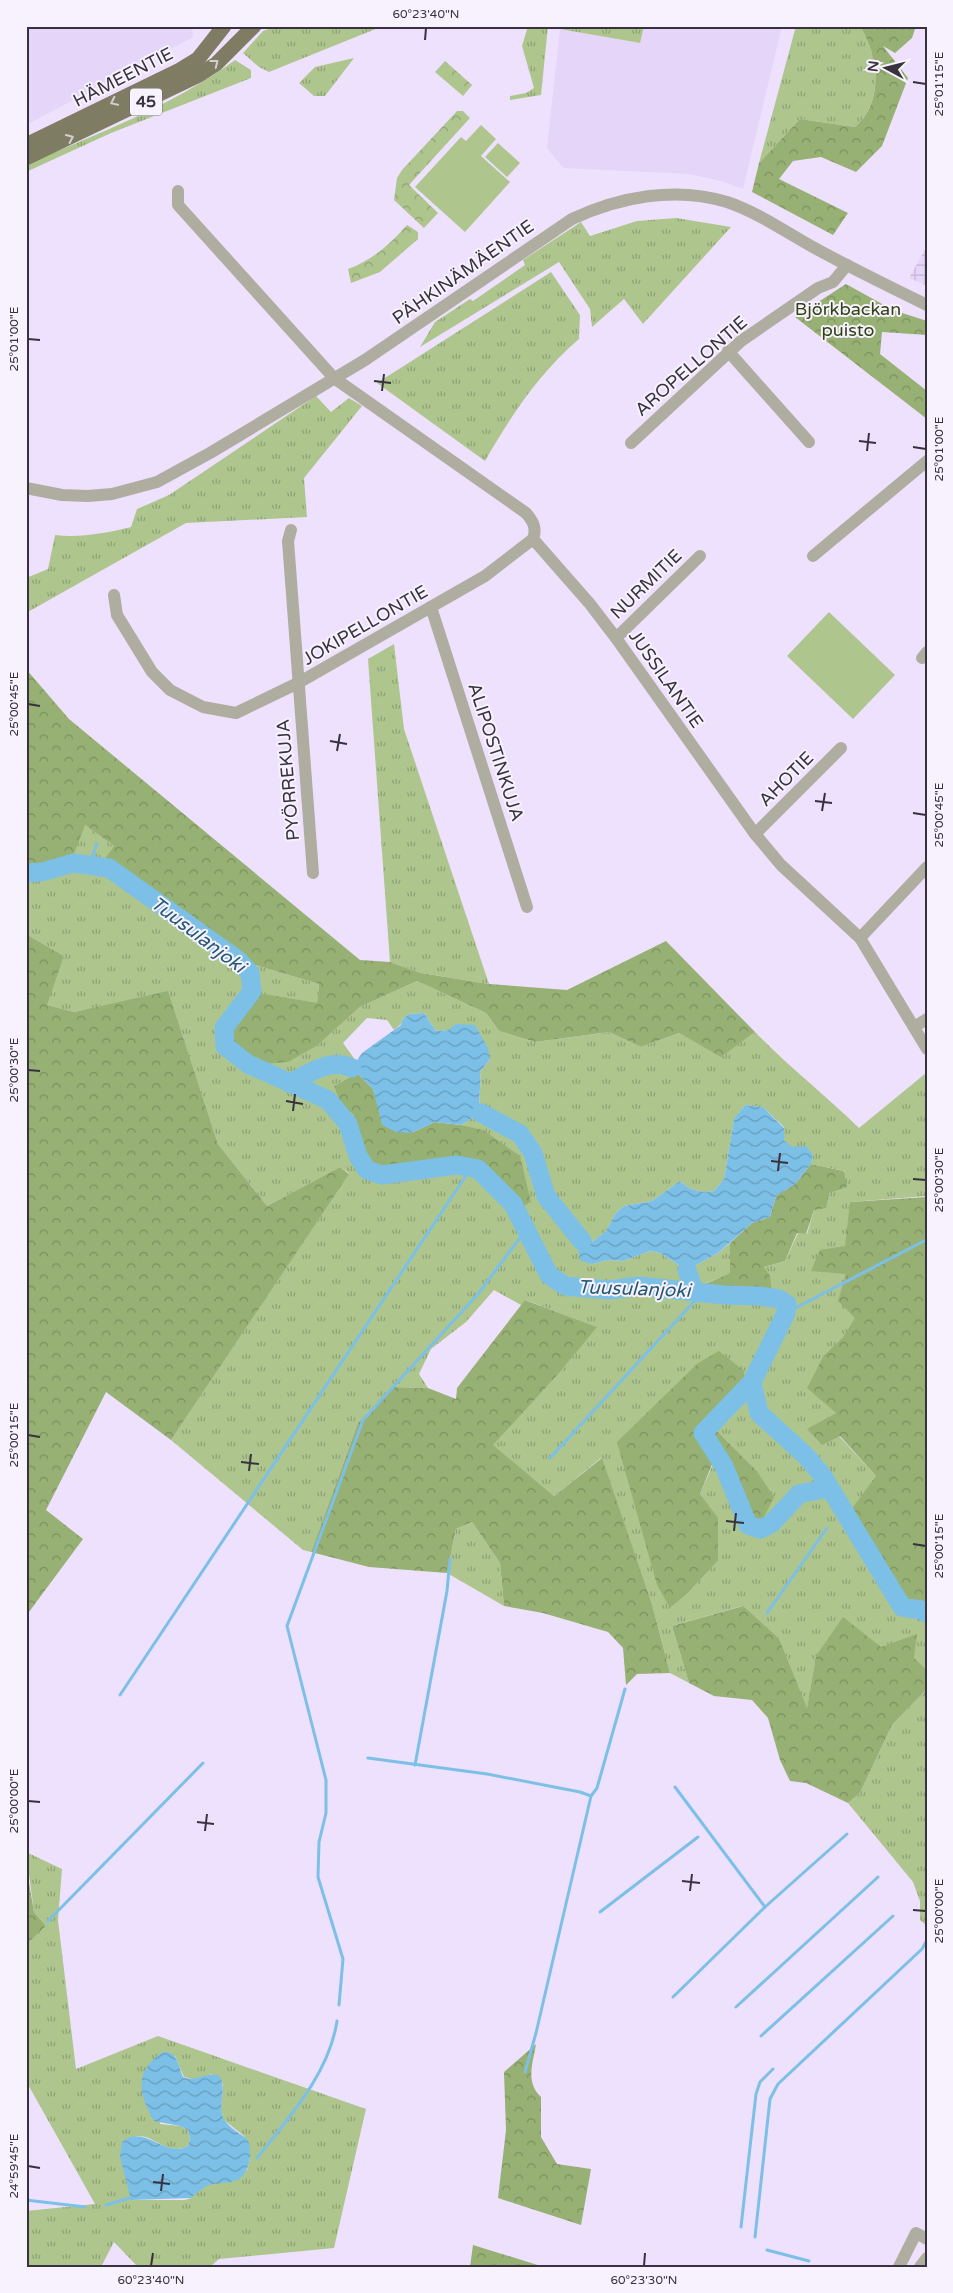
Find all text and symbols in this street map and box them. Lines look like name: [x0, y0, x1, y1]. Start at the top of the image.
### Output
text: 60°23'40"N: [393, 7, 460, 21]
street label: HÄMEENTIE: [69, 42, 177, 112]
north arrow: [860, 42, 910, 92]
text: 25°01'15"E: [932, 51, 946, 116]
one-way arrow: [209, 60, 218, 69]
text: N: [864, 60, 883, 73]
road number: 45: [130, 88, 162, 115]
one-way arrow: [110, 96, 119, 107]
one-way arrow: [65, 133, 74, 144]
street label: PÄHKINÄMÄENTIE: [388, 215, 538, 329]
park label: Björkbackan puisto: [795, 298, 901, 341]
text: 25°01'00"E: [7, 306, 21, 371]
street label: AROPELLONTIE: [630, 311, 752, 421]
text: 25°01'00"E: [932, 416, 946, 481]
street label: NURMITIE: [606, 544, 686, 624]
street label: JOKIPELLONTIE: [298, 580, 432, 670]
street label: JUSSILANTIE: [624, 626, 708, 732]
text: 25°00'45"E: [7, 671, 21, 736]
street label: ALIPOSTINKUJA: [463, 680, 529, 824]
street label: PYÖRREKUJA: [272, 718, 304, 842]
street label: AHOTIE: [754, 747, 818, 811]
text: 25°00'45"E: [932, 782, 946, 847]
water label: Tuusulanjoki: [146, 892, 251, 979]
text: 25°00'30"E: [7, 1037, 21, 1102]
text: 25°00'30"E: [932, 1147, 946, 1212]
water label: Tuusulanjoki: [577, 1276, 693, 1302]
text: 25°00'15"E: [7, 1402, 21, 1467]
text: 25°00'15"E: [932, 1513, 946, 1578]
text: 25°00'00"E: [7, 1768, 21, 1833]
text: 25°00'00"E: [932, 1878, 946, 1943]
text: 24°59'45"E: [7, 2133, 21, 2199]
text: 60°23'40"N: [118, 2273, 185, 2287]
text: 60°23'30"N: [611, 2273, 678, 2287]

